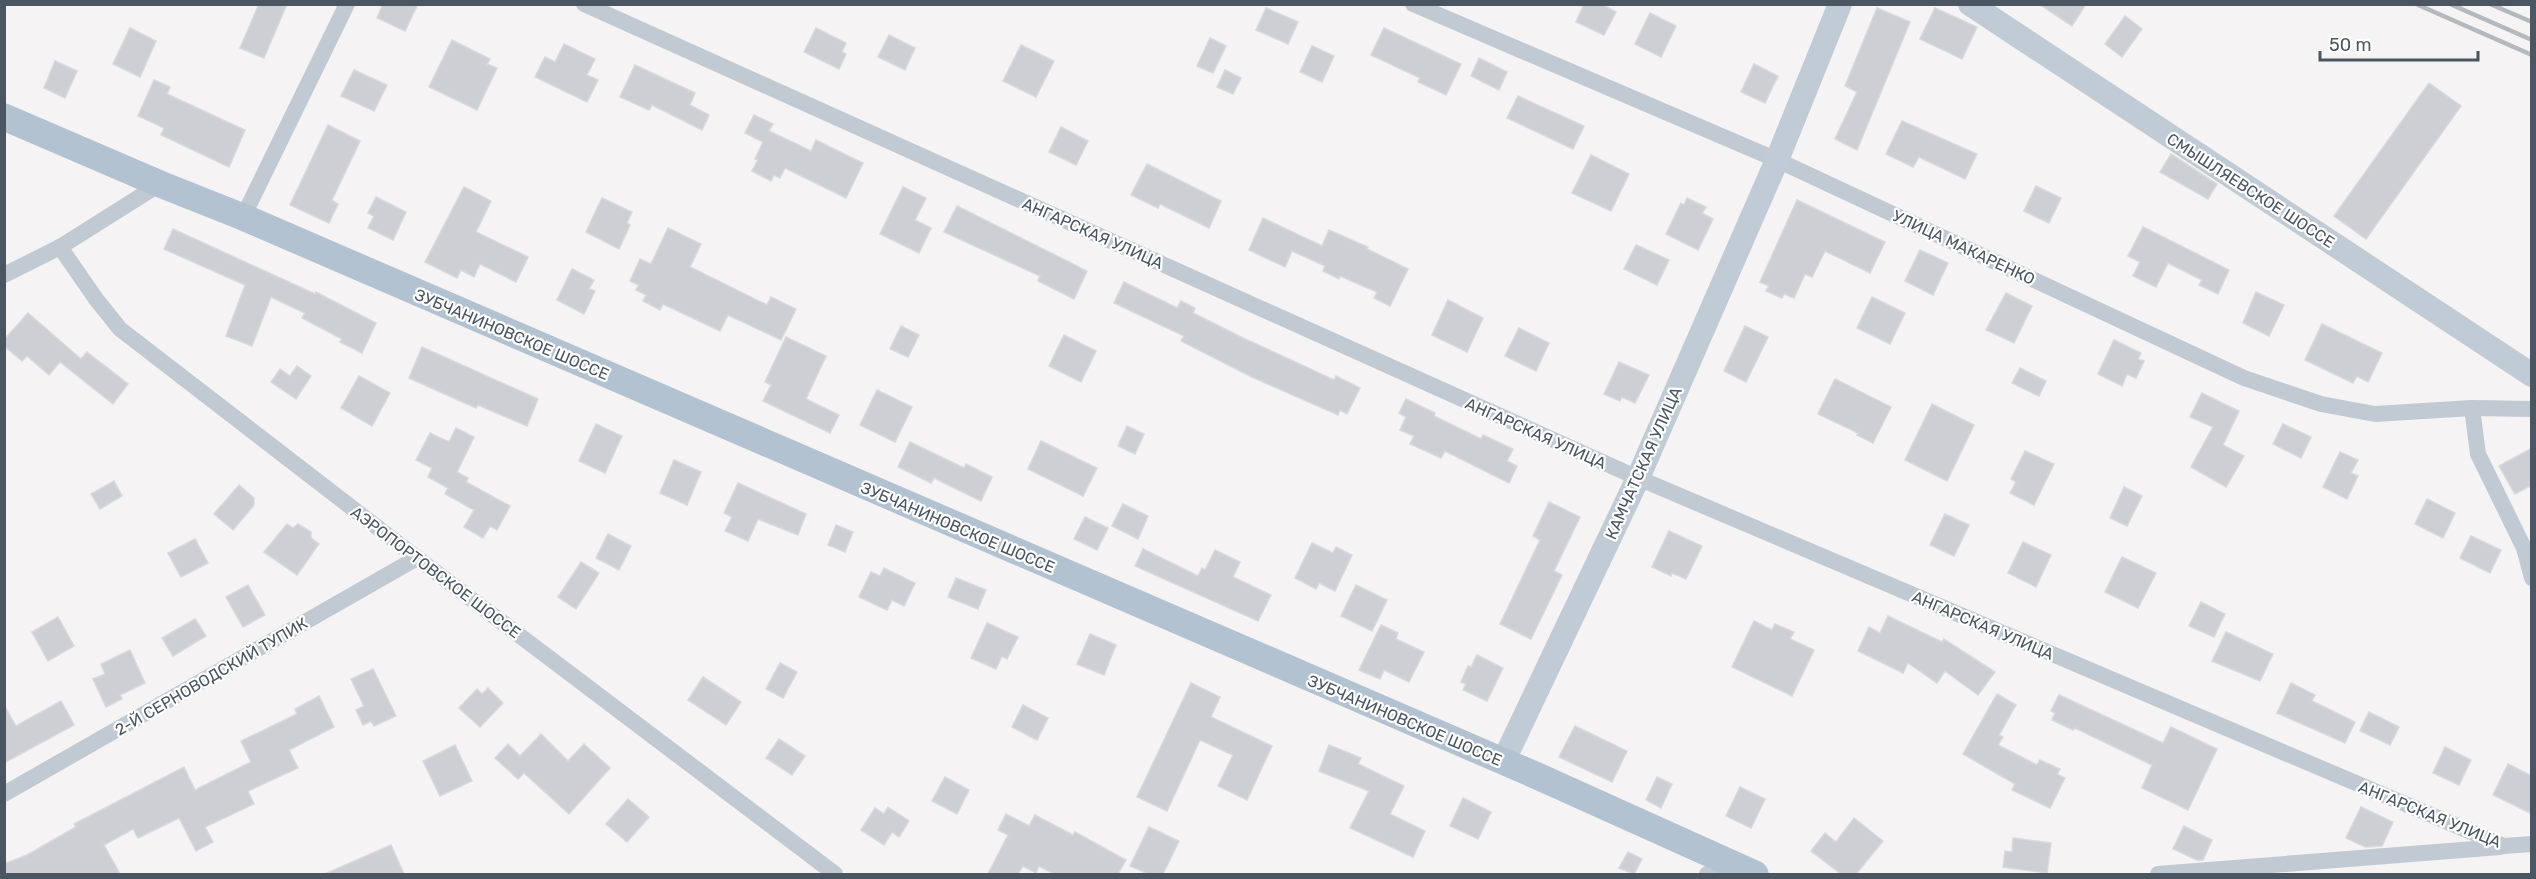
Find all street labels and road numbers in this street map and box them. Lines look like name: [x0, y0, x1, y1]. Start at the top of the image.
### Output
street label: СМЫШЛЯЕВСКОЕ ШОССЕ: [2163, 129, 2338, 252]
street label: АНГАРСКАЯ УЛИЦА: [1019, 194, 1166, 273]
street label: УЛИЦА МАКАРЕНКО: [1890, 206, 2038, 289]
street label: ЗУБЧАНИНОВСКОЕ ШОССЕ: [412, 285, 612, 384]
street label: КАМЧАТСКАЯ УЛИЦА: [1601, 384, 1686, 542]
street label: АНГАРСКАЯ УЛИЦА: [1462, 394, 1609, 473]
street label: ЗУБЧАНИНОВСКОЕ ШОССЕ: [858, 478, 1058, 577]
street label: АЭРОПОРТОВСКОЕ ШОССЕ: [347, 502, 524, 642]
street label: АНГАРСКАЯ УЛИЦА: [1909, 587, 2057, 664]
street label: 2-Й СЕРНОВОДСКИЙ ТУПИК: [112, 613, 311, 739]
street label: ЗУБЧАНИНОВСКОЕ ШОССЕ: [1305, 671, 1505, 770]
street label: АНГАРСКАЯ УЛИЦА: [2356, 777, 2504, 852]

